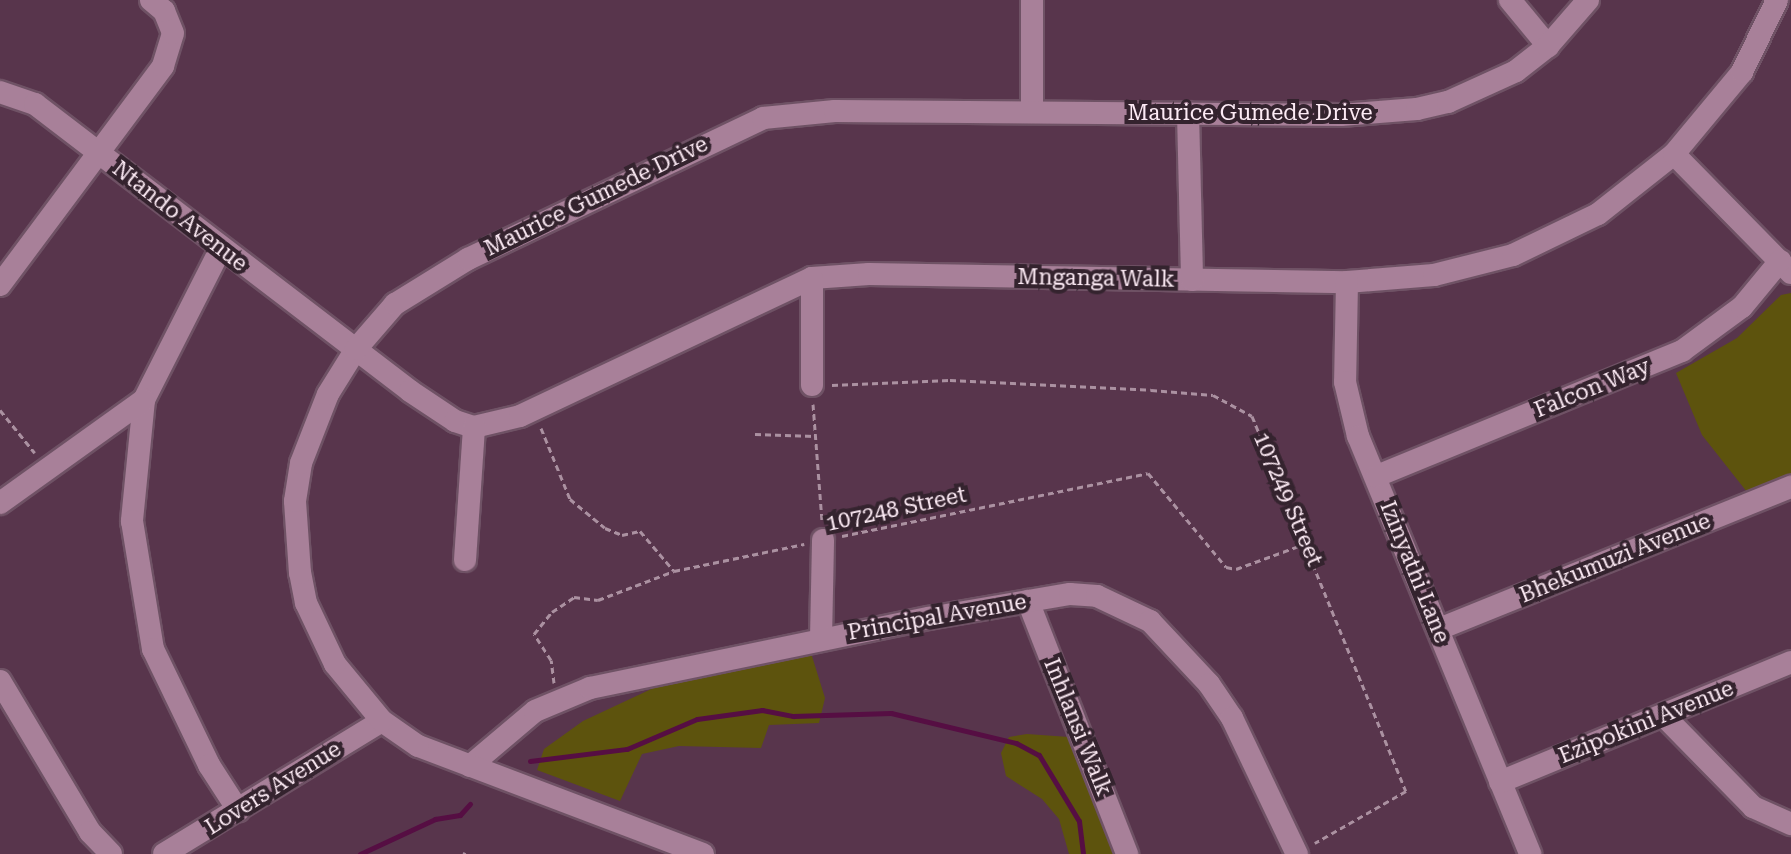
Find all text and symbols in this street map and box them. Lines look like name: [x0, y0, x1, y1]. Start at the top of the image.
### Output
street label: Maurice Gumede Drive: [1127, 100, 1373, 126]
street label: Maurice Gumede Drive: [480, 130, 712, 262]
street label: Ntando Avenue: [107, 155, 253, 277]
street label: Mnganga Walk: [1017, 263, 1175, 293]
street label: Falcon Way: [1530, 353, 1654, 423]
street label: 107249 Street: [1248, 428, 1328, 570]
street label: 107248 Street: [824, 481, 968, 537]
street label: Izinyathi Lane: [1375, 497, 1455, 647]
street label: Bhekumuzi Avenue: [1516, 508, 1714, 608]
street label: Principal Avenue: [846, 588, 1028, 646]
street label: Inhlansi Walk: [1038, 654, 1118, 800]
street label: Ezipokini Avenue: [1555, 675, 1737, 769]
street label: Lovers Avenue: [200, 736, 346, 840]

